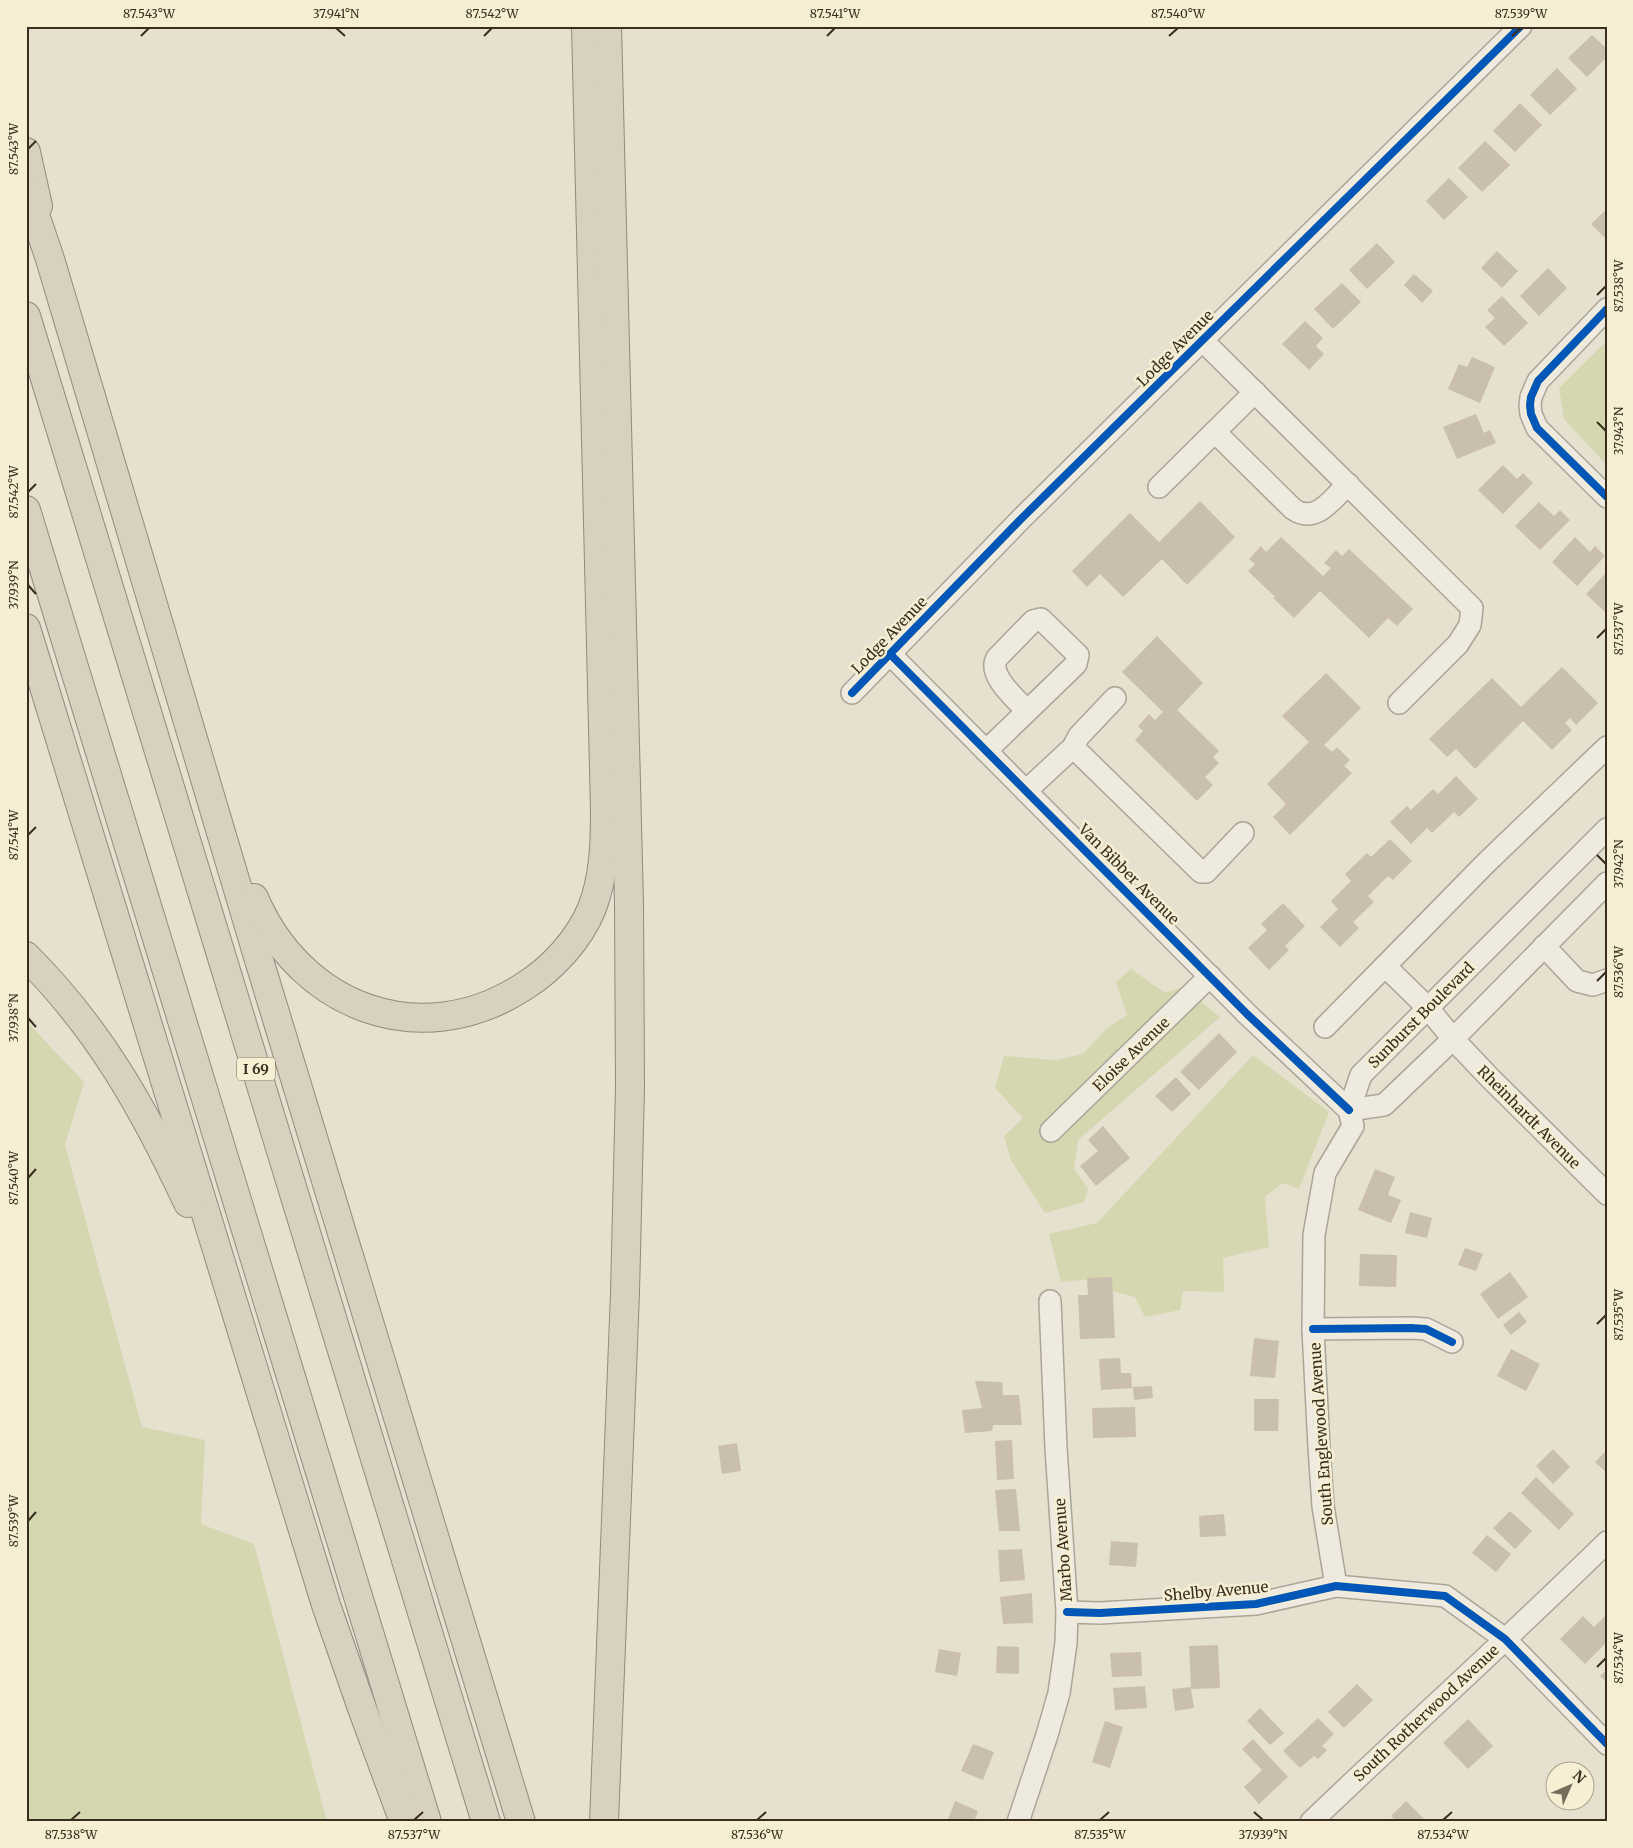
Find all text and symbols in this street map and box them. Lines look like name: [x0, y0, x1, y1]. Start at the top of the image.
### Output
text: 87.543°W: [123, 6, 176, 21]
text: 37.941°N: [313, 6, 360, 21]
text: 87.542°W: [466, 6, 519, 21]
text: 87.541°W: [810, 6, 861, 21]
text: 87.540°W: [1151, 6, 1206, 21]
text: 87.539°W: [1495, 6, 1548, 21]
text: 87.543°W: [6, 122, 21, 175]
text: 87.538°W: [1611, 259, 1626, 312]
street label: Lodge Avenue: [1133, 306, 1217, 390]
text: 37.943°N: [1611, 406, 1626, 455]
text: 87.542°W: [6, 465, 21, 518]
text: 37.939°N: [6, 560, 21, 609]
street label: Lodge Avenue: [847, 592, 931, 678]
text: 87.537°W: [1611, 602, 1626, 655]
text: 87.541°W: [6, 809, 21, 860]
street label: Van Bibber Avenue: [1074, 819, 1183, 928]
text: 37.942°N: [1611, 839, 1626, 889]
text: 87.536°W: [1611, 945, 1626, 998]
street label: Sunburst Boulevard: [1364, 958, 1478, 1072]
text: 37.938°N: [6, 993, 21, 1042]
street label: Eloise Avenue: [1089, 1013, 1173, 1095]
road number: I 69: [237, 1058, 275, 1080]
street label: Rheinhardt Avenue: [1473, 1061, 1585, 1173]
text: 87.540°W: [6, 1150, 21, 1205]
text: 87.535°W: [1611, 1288, 1626, 1341]
street label: South Englewood Avenue: [1305, 1342, 1337, 1526]
text: 87.539°W: [6, 1494, 21, 1547]
street label: Marbo Avenue: [1050, 1497, 1076, 1602]
street label: Shelby Avenue: [1163, 1577, 1269, 1605]
text: 87.534°W: [1611, 1631, 1626, 1684]
street label: South Rotherwood Avenue: [1349, 1640, 1503, 1785]
north arrow: [1546, 1760, 1596, 1810]
text: N: [1569, 1767, 1589, 1787]
text: 87.538°W: [45, 1827, 98, 1842]
text: 87.537°W: [388, 1827, 441, 1842]
text: 87.536°W: [731, 1827, 784, 1842]
text: 87.535°W: [1074, 1827, 1127, 1842]
text: 37.939°N: [1239, 1827, 1288, 1842]
text: 87.534°W: [1417, 1827, 1470, 1842]

